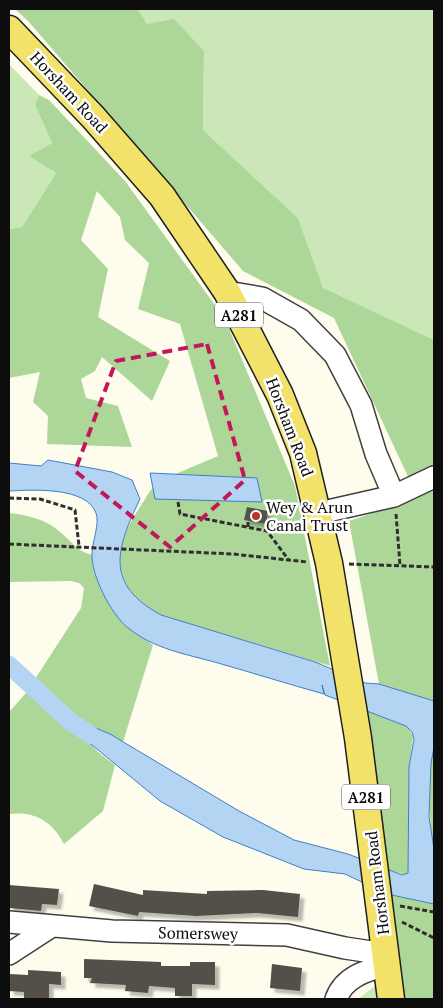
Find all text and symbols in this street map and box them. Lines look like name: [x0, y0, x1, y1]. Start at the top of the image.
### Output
street label: Horsham Road: [25, 46, 113, 138]
road number: A281: [215, 302, 263, 328]
street label: Horsham Road: [261, 374, 319, 480]
place label: Wey & Arun Canal Trust: [266, 496, 353, 536]
marker: Wey & Arun Canal Trust: [250, 510, 262, 522]
road number: A281: [342, 784, 390, 810]
street label: Horsham Road: [360, 830, 394, 936]
street label: Somerswey: [158, 921, 239, 945]

